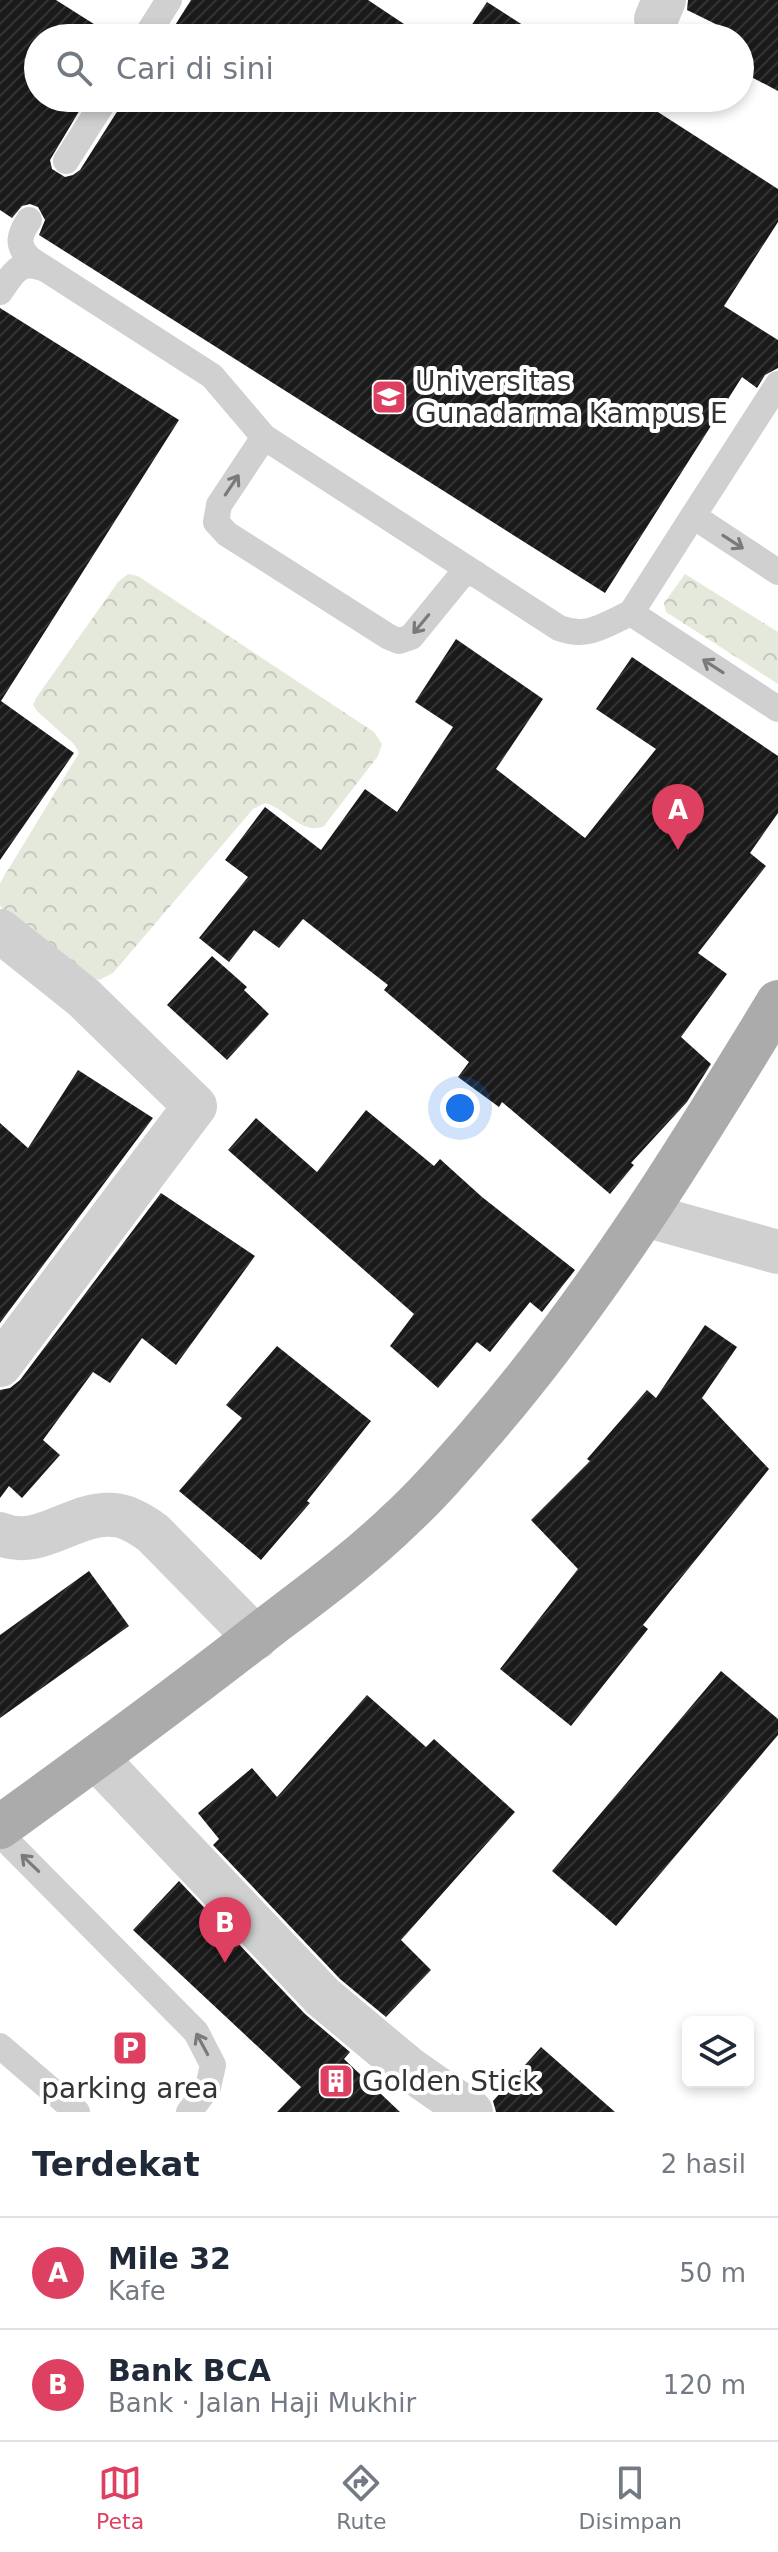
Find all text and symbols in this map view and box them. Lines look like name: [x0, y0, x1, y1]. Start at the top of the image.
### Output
search box: [24, 24, 754, 112]
icon: search: [52, 46, 96, 90]
text: Cari di sini: [116, 51, 274, 86]
place label: Universitas Gunadarma Kampus E: [415, 365, 728, 430]
school or university icon: Universitas Gunadarma Kampus E: [370, 378, 408, 416]
one-way arrow: [223, 475, 240, 497]
one-way arrow: [721, 534, 743, 550]
one-way arrow: [412, 613, 430, 634]
one-way arrow: [702, 658, 724, 674]
pin: A: [652, 784, 704, 850]
your location: [440, 1088, 480, 1128]
one-way arrow: [21, 1854, 40, 1873]
pin: B: [199, 1897, 251, 1963]
map controls: [682, 2016, 754, 2088]
button: layers: [682, 2016, 754, 2088]
parking icon: parking area: [111, 2029, 149, 2067]
one-way arrow: [194, 2033, 210, 2056]
building icon: Golden Stick: [317, 2062, 355, 2100]
place label: Golden Stick: [362, 2065, 539, 2098]
place label: parking area: [41, 2072, 219, 2105]
text: Terdekat: [32, 2144, 200, 2184]
text: 2 hasil: [661, 2149, 746, 2179]
text: Mile 32: [108, 2241, 231, 2276]
text: A: [48, 2258, 68, 2288]
text: 50 m: [679, 2258, 746, 2288]
text: Kafe: [108, 2276, 166, 2306]
text: Bank BCA: [108, 2353, 271, 2388]
text: B: [48, 2370, 68, 2400]
text: 120 m: [663, 2370, 746, 2400]
text: Bank · Jalan Haji Mukhir: [108, 2388, 416, 2418]
tab: Peta: [96, 2461, 144, 2534]
tab: Rute: [336, 2461, 387, 2534]
tab: Disimpan: [579, 2461, 682, 2534]

